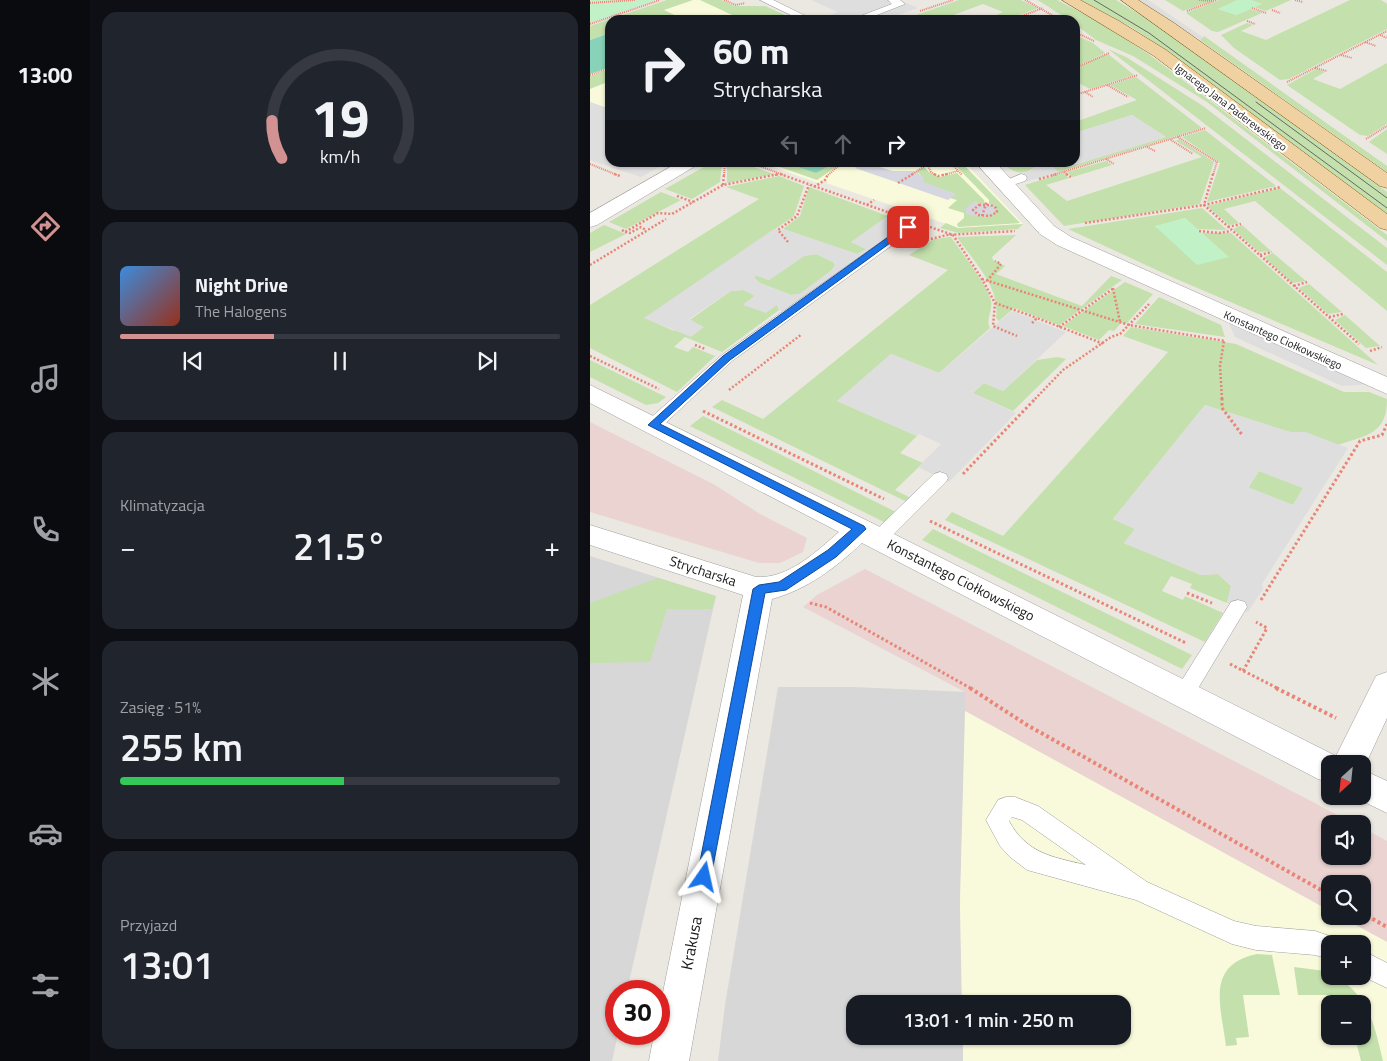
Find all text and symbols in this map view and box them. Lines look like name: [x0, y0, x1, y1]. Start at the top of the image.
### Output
text: 60 m: [713, 24, 789, 78]
icon: right: [630, 35, 695, 100]
text: 13:00: [18, 58, 72, 92]
street label: Ignacego Jana Paderewskiego: [1171, 59, 1291, 155]
text: Strycharska: [713, 72, 822, 106]
text: 19: [311, 78, 369, 157]
icon: left: [776, 130, 804, 158]
icon: ahead: [829, 130, 857, 158]
icon: right: [882, 130, 910, 158]
text: km/h: [320, 143, 360, 170]
pin: [887, 206, 929, 248]
icon: directions: [28, 209, 63, 244]
icon: arrive: [894, 213, 922, 241]
text: Night Drive: [195, 270, 288, 299]
text: The Halogens: [195, 299, 287, 323]
street label: Konstantego Ciołkowskiego: [1221, 307, 1345, 373]
icon: previous: [179, 347, 207, 375]
icon: pause: [326, 347, 354, 375]
icon: next: [473, 347, 501, 375]
icon: music: [28, 361, 63, 396]
text: Klimatyzacja: [120, 493, 205, 517]
icon: phone: [28, 512, 63, 547]
text: 21.5°: [293, 517, 387, 575]
text: −: [120, 525, 136, 568]
text: +: [544, 525, 560, 568]
street label: Konstantego Ciołkowskiego: [884, 533, 1039, 626]
street label: Strycharska: [667, 550, 739, 591]
icon: climate: [28, 664, 63, 699]
text: Zasięg · 51%: [120, 695, 201, 719]
text: 255 km: [120, 718, 243, 776]
north arrow: [1321, 755, 1371, 805]
map controls: [1321, 755, 1371, 1045]
button: sound: [1321, 815, 1371, 865]
icon: car: [28, 816, 63, 851]
position arrow: [677, 850, 729, 902]
button: search: [1321, 875, 1371, 925]
text: Przyjazd: [120, 913, 177, 937]
street label: Krakusa: [674, 914, 708, 972]
button: +: [1321, 935, 1371, 985]
text: 13:01: [120, 936, 214, 994]
icon: filters: [28, 968, 63, 1003]
speed limit sign: 30: [605, 980, 670, 1045]
button: −: [1321, 995, 1371, 1045]
text: 13:01 · 1 min · 250 m: [903, 1005, 1074, 1034]

